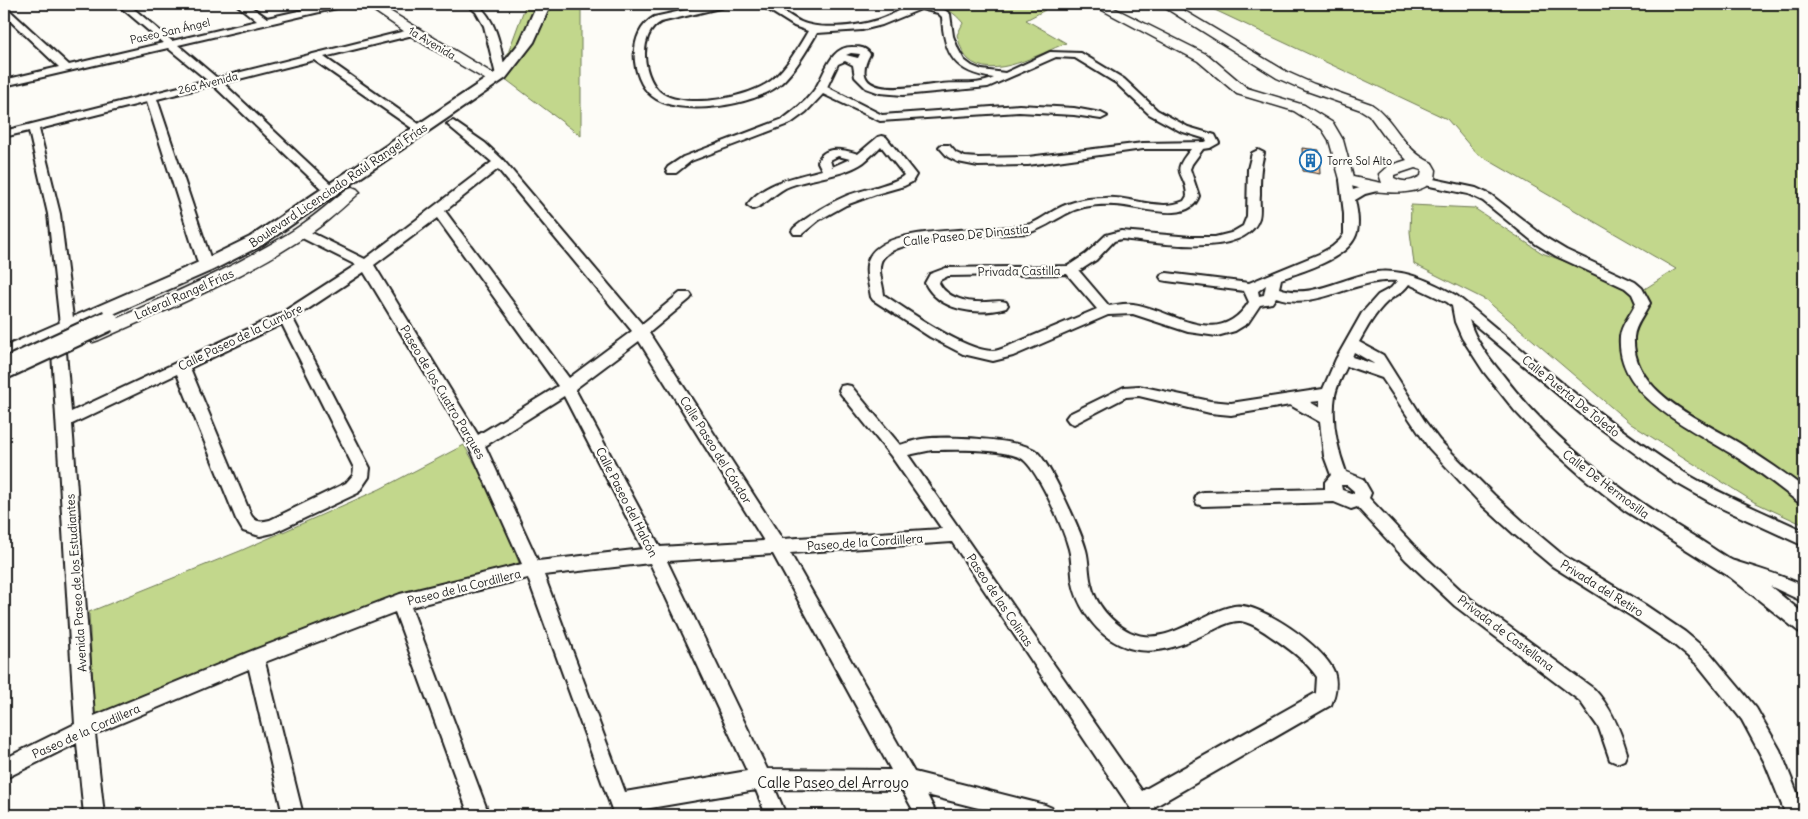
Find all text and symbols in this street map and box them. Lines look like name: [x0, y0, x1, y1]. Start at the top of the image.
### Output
street label: Paseo San Ángel: [128, 14, 211, 47]
street label: 1a Avenida: [406, 23, 458, 63]
street label: 26a Avenida: [177, 69, 239, 97]
street label: Boulevard Licenciado Raúl Rangel Frías: [246, 119, 430, 251]
building icon: Torre Sol Alto: [1299, 149, 1323, 173]
place label: Torre Sol Alto: [1327, 154, 1392, 168]
street label: Calle Paseo De Dinastía: [902, 221, 1030, 249]
street label: Privada Castilla: [977, 263, 1061, 279]
street label: Lateral Rangel Frías: [132, 265, 236, 323]
street label: Calle Paseo de la Cumbre: [175, 300, 305, 374]
street label: Paseo de los Cuatro Parques: [397, 322, 489, 462]
street label: Calle Puerta De Toledo: [1519, 352, 1623, 440]
street label: Calle Paseo del Cóndor: [677, 394, 755, 507]
street label: Calle Paseo del Halcón: [593, 444, 661, 560]
street label: Calle De Hermosilla: [1560, 446, 1652, 522]
street label: Avenida Paseo de los Estudiantes: [62, 493, 90, 673]
street label: Paseo de la Cordillera: [806, 530, 924, 554]
street label: Paseo de las Colinas: [963, 551, 1037, 649]
street label: Privada del Retiro: [1558, 556, 1647, 620]
street label: Paseo de la Cordillera: [406, 566, 522, 608]
street label: Privada de Castellana: [1455, 592, 1557, 674]
street label: Paseo de la Cordillera: [30, 700, 142, 762]
street label: Calle Paseo del Arroyo: [757, 773, 909, 792]

